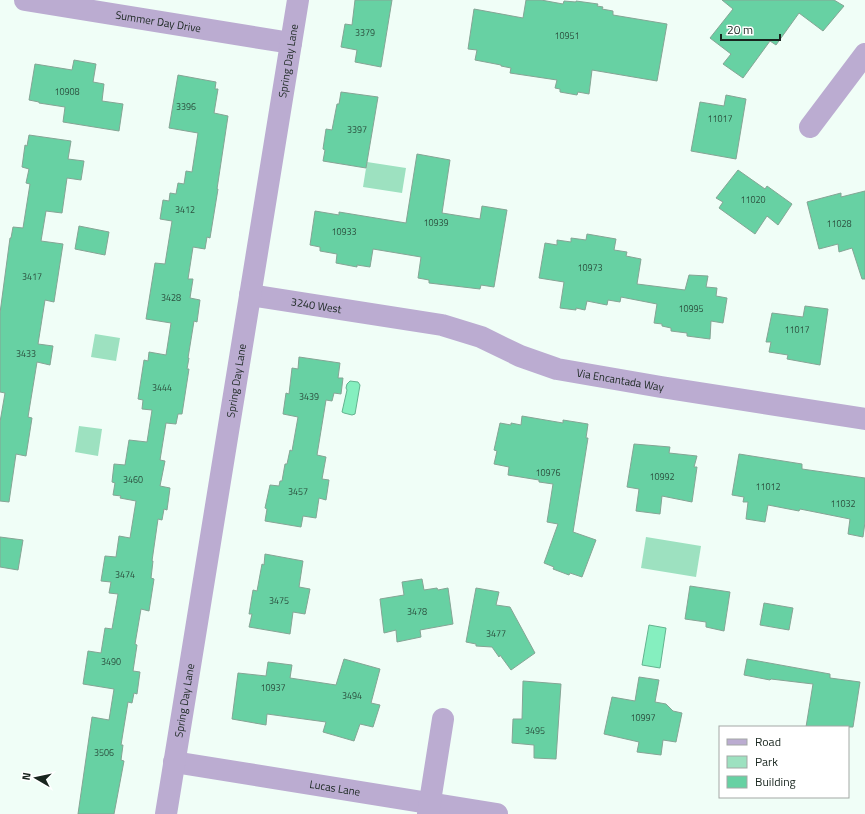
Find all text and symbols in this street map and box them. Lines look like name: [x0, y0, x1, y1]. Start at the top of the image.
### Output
street label: Summer Day Drive: [114, 7, 203, 36]
scale bar: [721, 16, 780, 42]
text: 20 m: [727, 20, 753, 39]
street label: Spring Day Lane: [274, 22, 302, 99]
house number: 3379: [355, 26, 375, 39]
house number: 10951: [554, 29, 580, 42]
house number: 10908: [54, 85, 80, 98]
house number: 3396: [176, 100, 196, 113]
house number: 11017: [707, 112, 733, 125]
house number: 3397: [347, 123, 367, 136]
house number: 11020: [740, 193, 766, 206]
house number: 3412: [175, 203, 195, 216]
house number: 10939: [423, 216, 449, 229]
house number: 11028: [826, 217, 852, 230]
house number: 10933: [331, 225, 357, 238]
house number: 10973: [577, 261, 603, 274]
house number: 3417: [22, 270, 42, 283]
house number: 3428: [161, 291, 181, 304]
street label: 3240 West: [290, 293, 343, 317]
house number: 10995: [678, 302, 704, 315]
house number: 11017: [784, 323, 810, 336]
street label: Spring Day Lane: [222, 342, 250, 419]
house number: 3433: [16, 347, 36, 360]
street label: Via Encantada Way: [575, 365, 666, 395]
house number: 3444: [152, 381, 172, 394]
house number: 3439: [299, 390, 319, 403]
house number: 10976: [535, 466, 561, 479]
house number: 10992: [649, 470, 675, 483]
house number: 3460: [123, 473, 143, 486]
house number: 11012: [755, 480, 781, 493]
house number: 3457: [288, 485, 308, 498]
house number: 11032: [830, 497, 856, 510]
house number: 3474: [115, 568, 135, 581]
house number: 3475: [269, 594, 289, 607]
house number: 3478: [407, 605, 427, 618]
house number: 3477: [486, 627, 506, 640]
house number: 3490: [101, 655, 121, 668]
street label: Spring Day Lane: [171, 662, 198, 739]
house number: 10937: [260, 681, 286, 694]
house number: 3494: [342, 689, 362, 702]
house number: 10997: [630, 711, 656, 724]
house number: 3495: [525, 724, 545, 737]
legend: [719, 726, 849, 798]
text: Road: [755, 732, 781, 751]
house number: 3506: [94, 746, 114, 759]
text: Park: [755, 752, 778, 771]
north arrow: [16, 758, 56, 798]
text: N: [18, 771, 35, 781]
text: Building: [755, 772, 796, 791]
street label: Lucas Lane: [308, 776, 362, 800]

